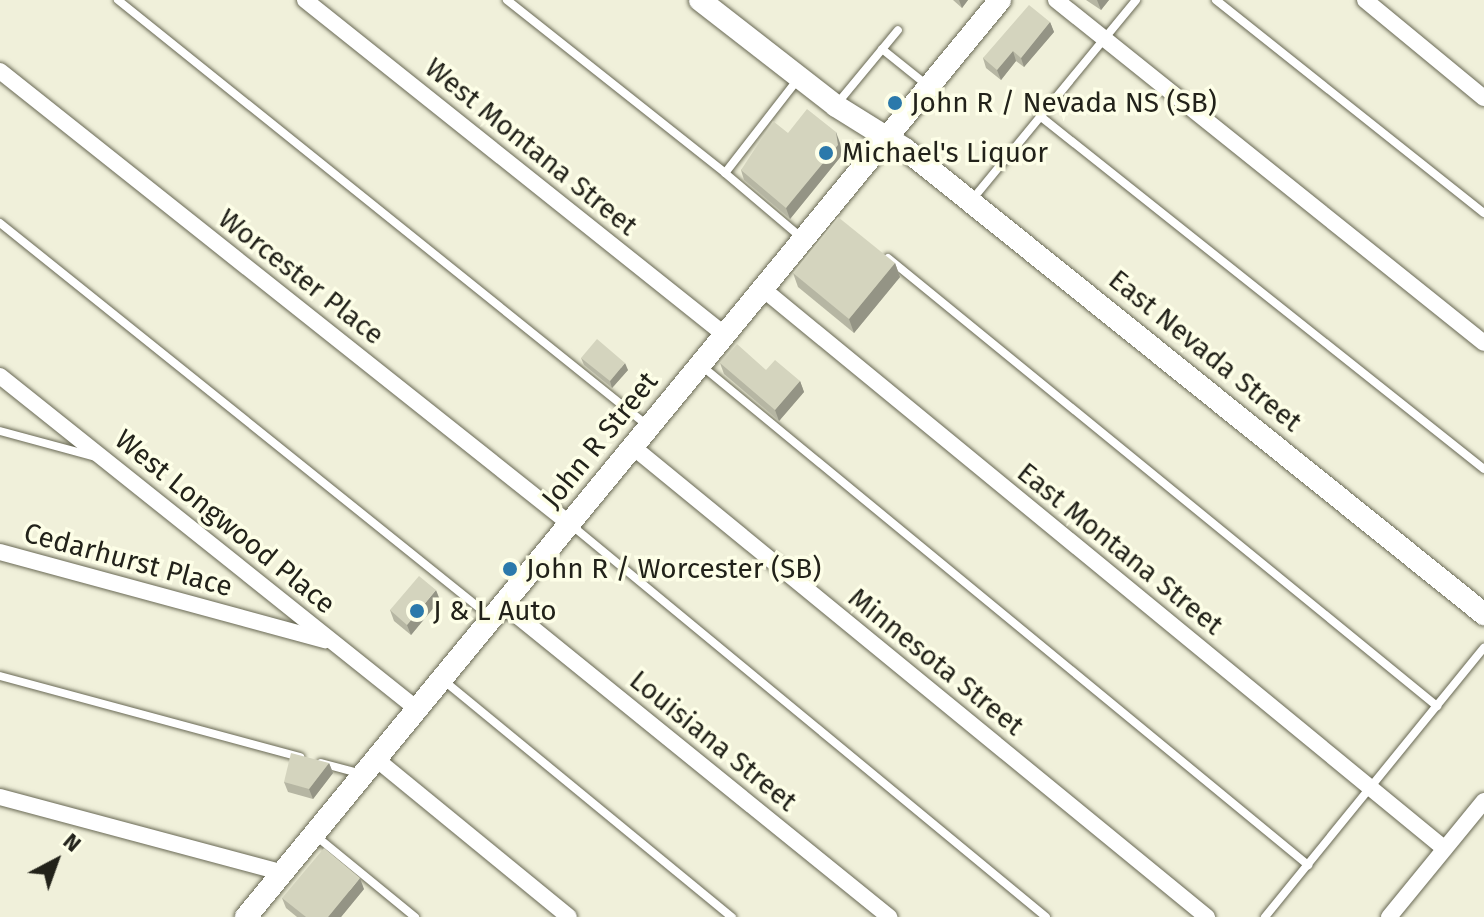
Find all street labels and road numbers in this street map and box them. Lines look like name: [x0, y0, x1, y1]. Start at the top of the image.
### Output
street label: West Montana Street: [418, 51, 644, 243]
street label: Worcester Place: [212, 202, 390, 352]
street label: East Nevada Street: [1102, 263, 1308, 439]
street label: John R Street: [535, 365, 665, 515]
street label: West Longwood Place: [108, 423, 342, 621]
street label: East Montana Street: [1010, 456, 1230, 642]
street label: Cedarhurst Place: [20, 516, 236, 604]
street label: Minnesota Street: [842, 581, 1030, 743]
street label: Louisiana Street: [623, 663, 803, 819]

